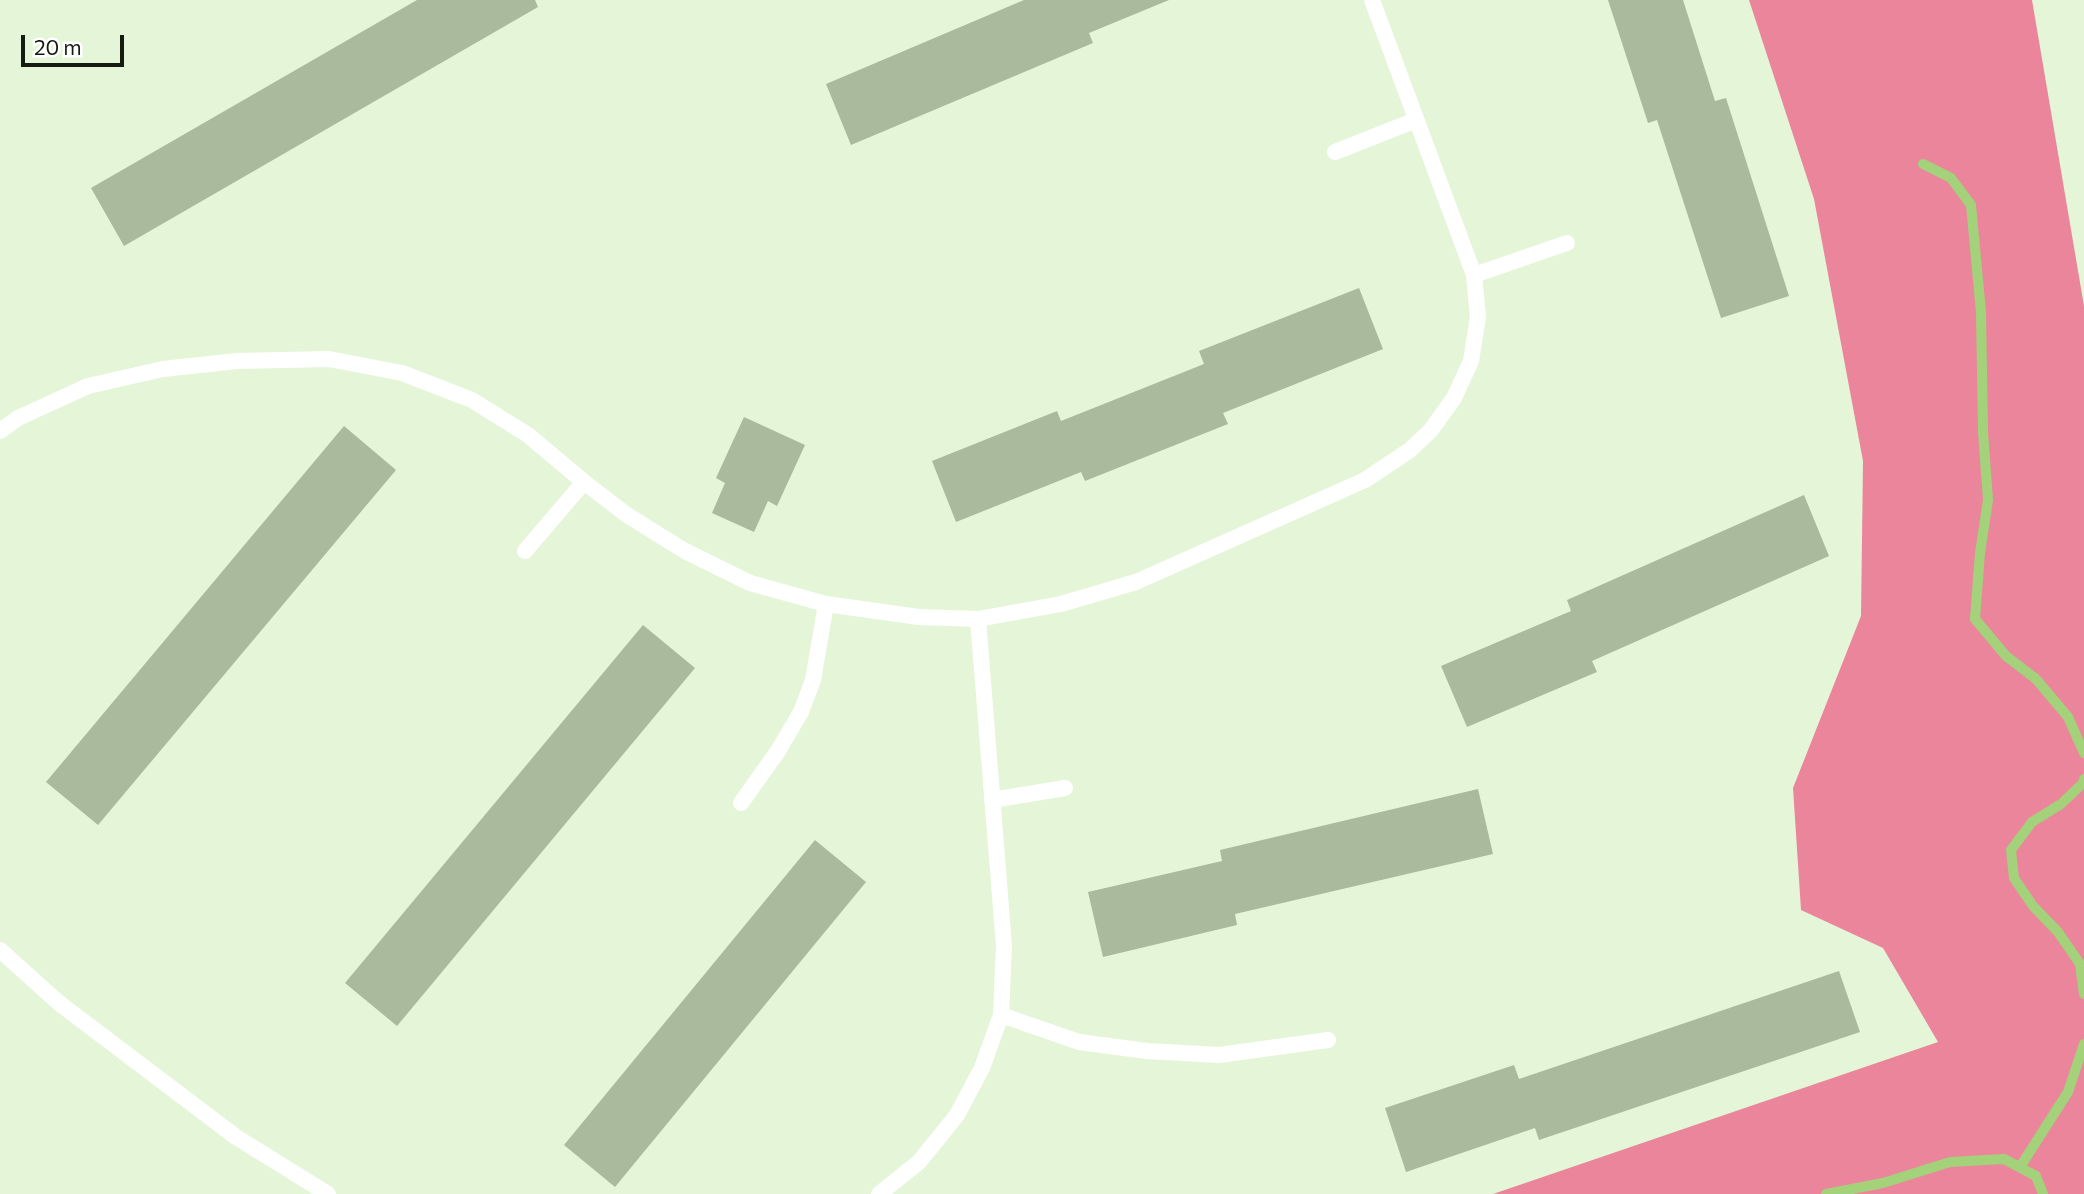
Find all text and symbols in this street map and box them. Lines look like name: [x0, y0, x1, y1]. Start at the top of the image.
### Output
scale bar: [24, 21, 128, 65]
text: 20 m: [34, 34, 82, 59]

